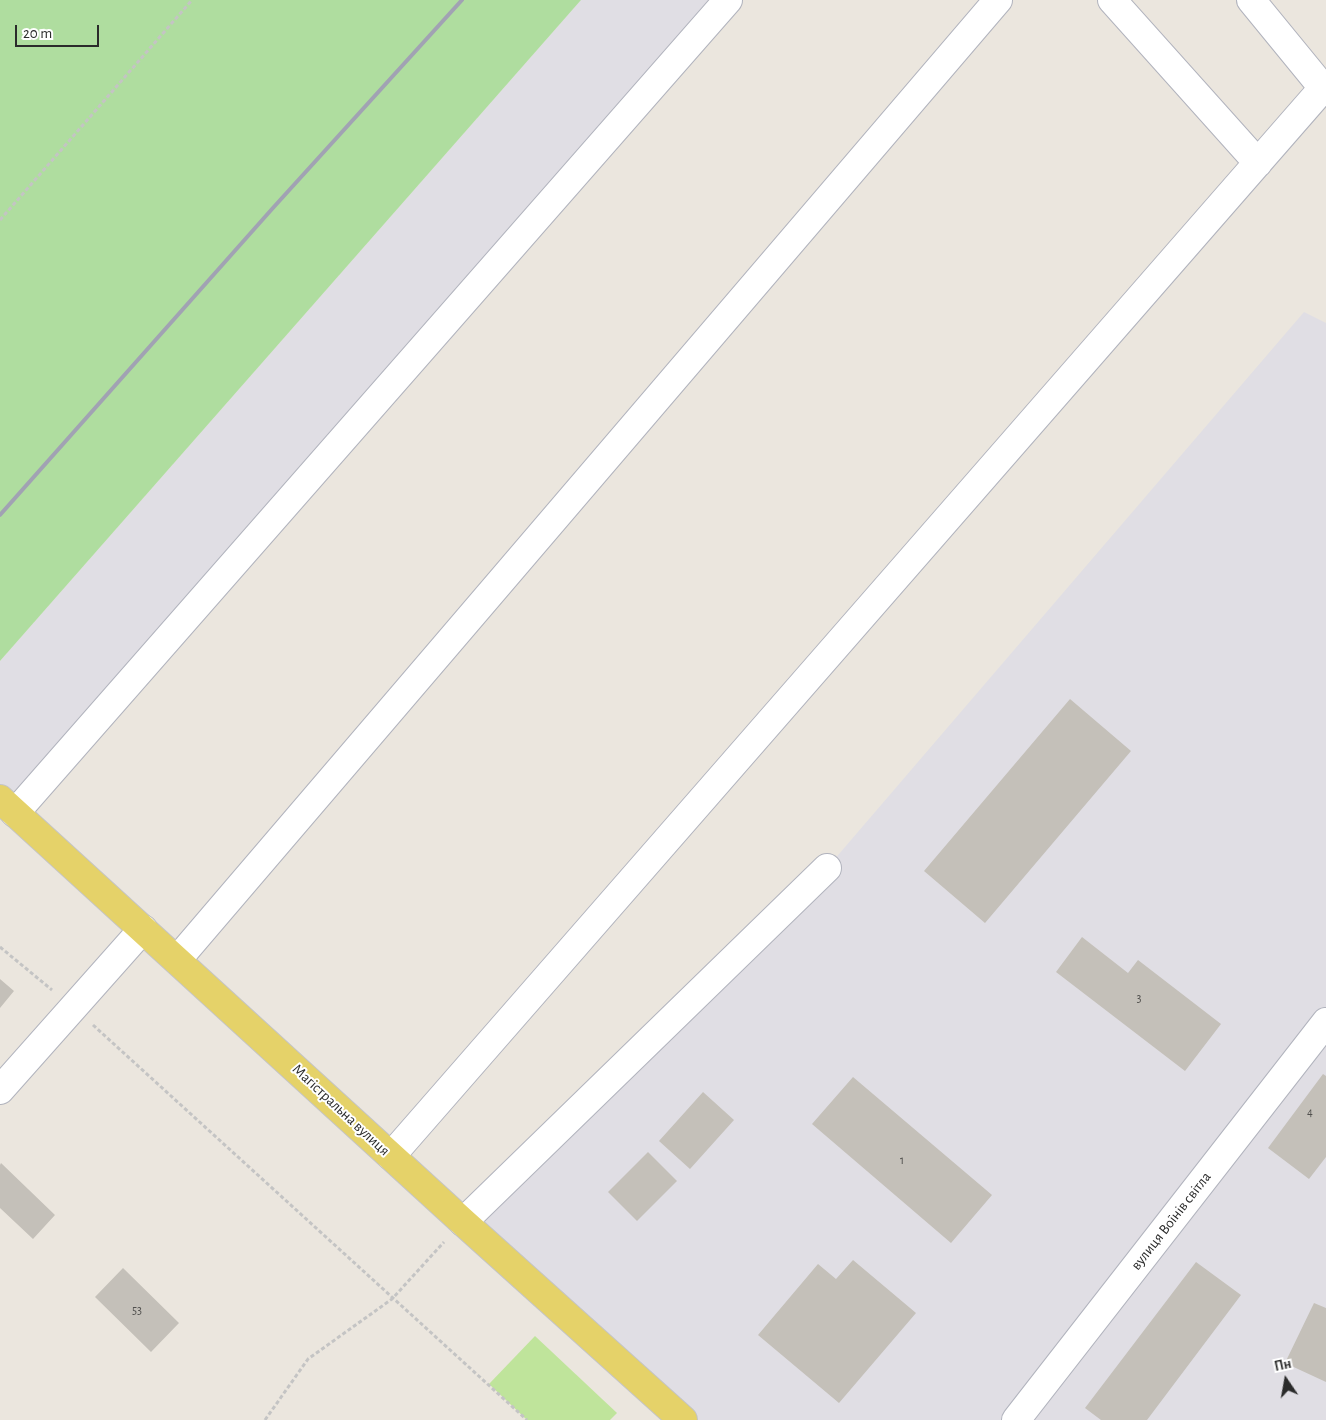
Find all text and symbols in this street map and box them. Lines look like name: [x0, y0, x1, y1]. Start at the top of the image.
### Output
scale bar: [18, 15, 101, 47]
text: 20 m: [23, 26, 52, 41]
house number: 3: [1137, 991, 1141, 1005]
street label: Магістральна вулиця: [289, 1060, 393, 1160]
house number: 4: [1307, 1105, 1313, 1119]
house number: 1: [900, 1153, 904, 1167]
street label: вулиця Воїнів світла: [1127, 1168, 1215, 1274]
house number: 53: [132, 1303, 142, 1317]
north arrow: [1261, 1355, 1311, 1405]
text: Пн: [1273, 1357, 1293, 1374]

